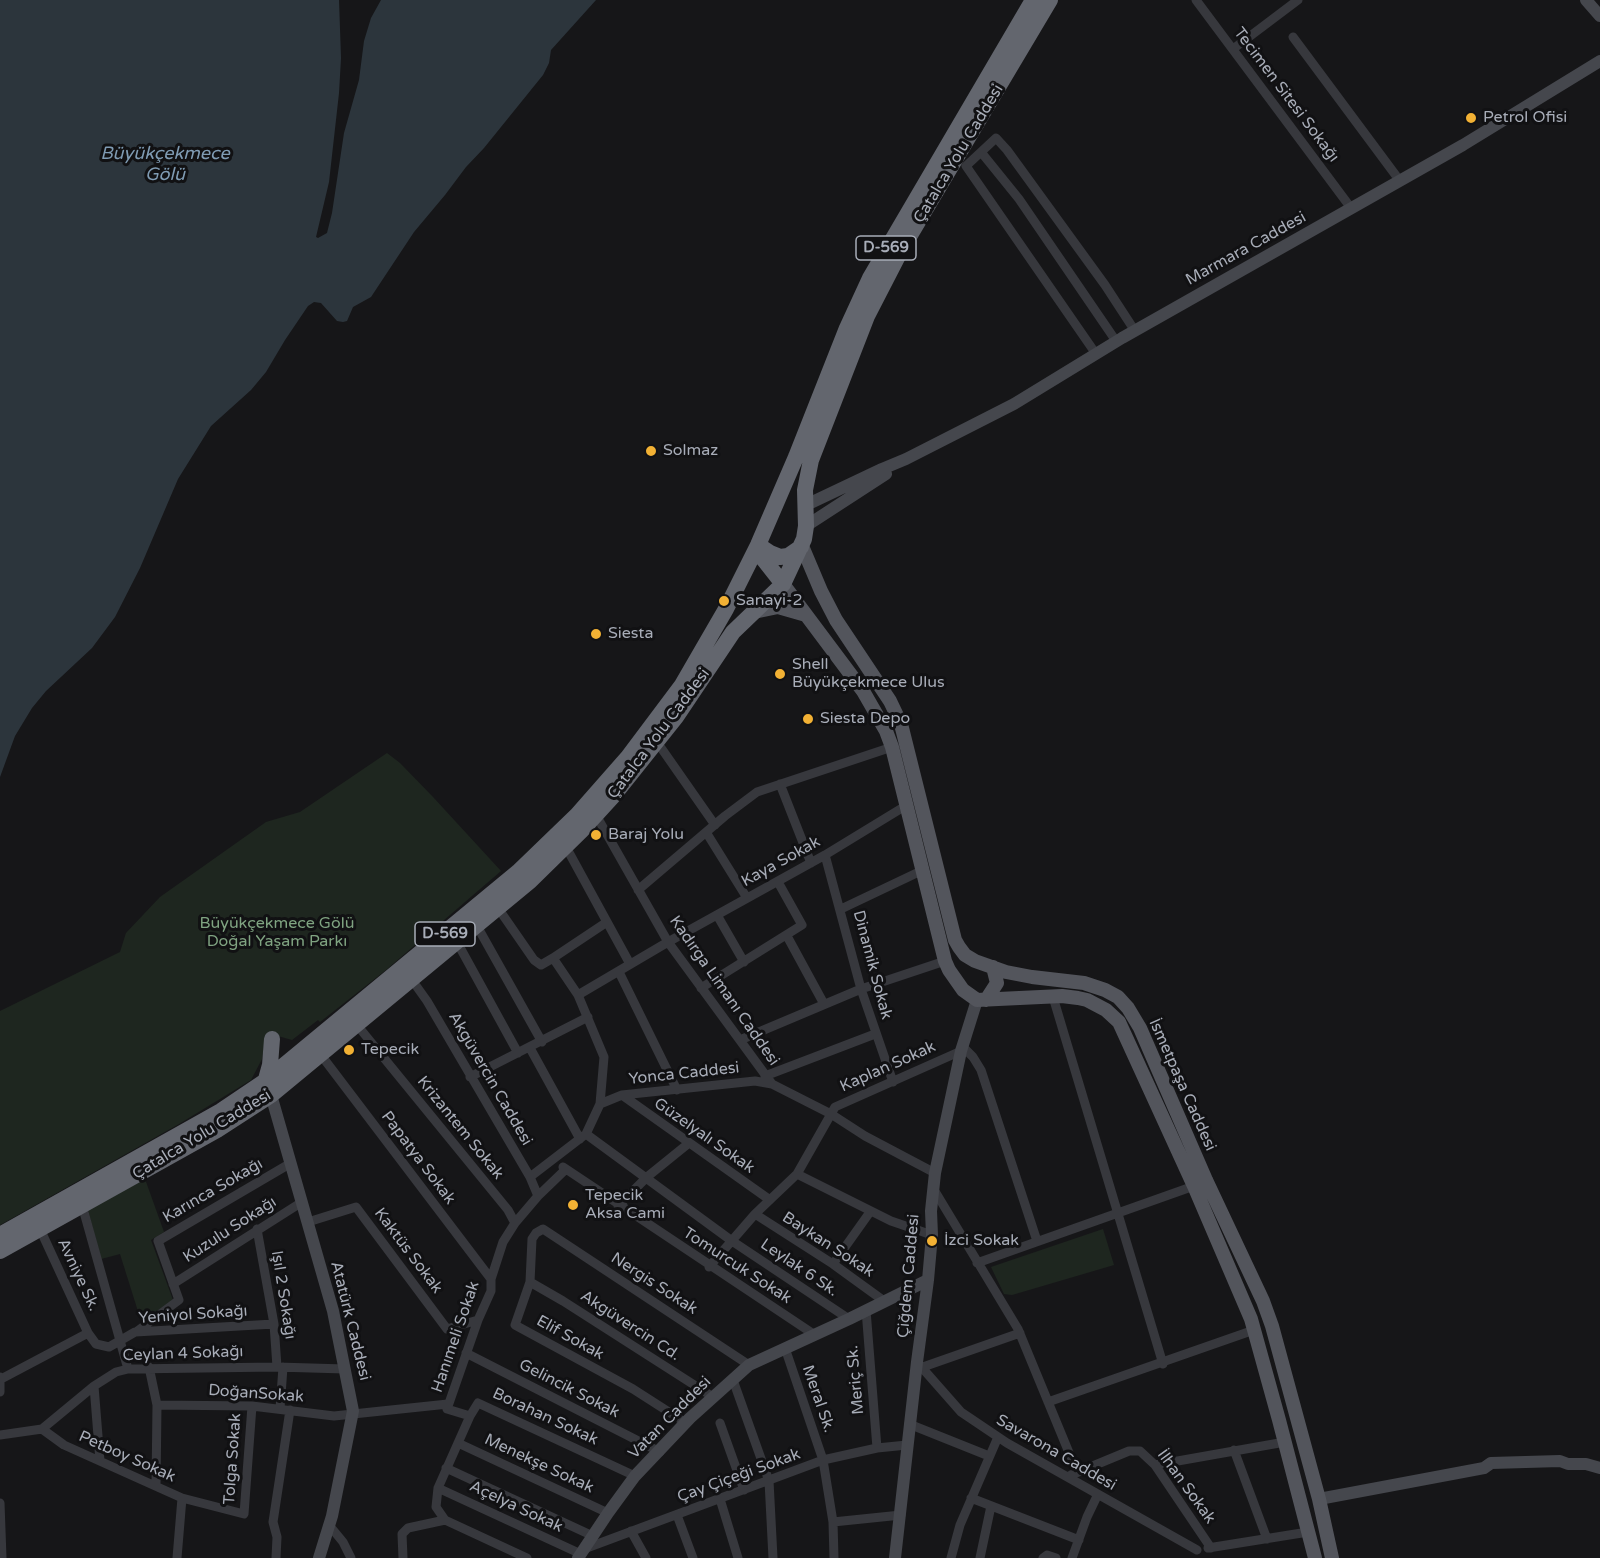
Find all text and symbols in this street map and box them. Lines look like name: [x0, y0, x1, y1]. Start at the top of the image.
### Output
street label: Tecimen Sitesi Sokağı: [1229, 24, 1343, 166]
street label: Çatalca Yolu Caddesi: [910, 81, 1008, 227]
place label: Petrol Ofisi: [1483, 108, 1567, 128]
marker: Petrol Ofisi: [1464, 111, 1478, 125]
water label: Büyükçekmece Gölü: [100, 143, 230, 186]
street label: Marmara Caddesi: [1183, 208, 1309, 290]
road number: D-569: [856, 236, 916, 260]
place label: Solmaz: [663, 441, 718, 461]
marker: Solmaz: [644, 444, 658, 458]
place label: Sanayi-2: [736, 591, 803, 611]
marker: Sanayi-2: [717, 594, 731, 608]
place label: Siesta: [608, 624, 653, 644]
marker: Siesta: [589, 627, 603, 641]
place label: Shell Büyükçekmece Ulus: [792, 655, 945, 693]
street label: Çatalca Yolu Caddesi: [604, 665, 714, 803]
marker: Shell Büyükçekmece Ulus: [773, 667, 787, 681]
place label: Siesta Depo: [820, 709, 910, 729]
marker: Siesta Depo: [801, 712, 815, 726]
place label: Baraj Yolu: [608, 825, 684, 845]
marker: Baraj Yolu: [589, 828, 603, 842]
street label: Kaya Sokak: [738, 832, 824, 892]
street label: Dinamik Sokak: [848, 908, 896, 1022]
street label: Kadırga Limanı Caddesi: [665, 912, 783, 1070]
park label: Büyükçekmece Gölü Doğal Yaşam Parkı: [200, 914, 354, 952]
road number: D-569: [415, 922, 475, 946]
street label: Akgüvercin Caddesi: [444, 1009, 536, 1149]
street label: İsmetpaşa Caddesi: [1144, 1016, 1220, 1154]
street label: Kaplan Sokak: [837, 1037, 939, 1097]
place label: Tepecik: [361, 1040, 419, 1060]
marker: Tepecik: [342, 1043, 356, 1057]
street label: Yonca Caddesi: [628, 1059, 740, 1089]
street label: Krizantem Sokak: [413, 1073, 507, 1183]
street label: Çatalca Yolu Caddesi: [129, 1086, 275, 1184]
street label: Güzelyalı Sokak: [650, 1094, 758, 1178]
street label: Papatya Sokak: [377, 1108, 459, 1208]
street label: Karınca Sokağı: [160, 1155, 266, 1227]
place label: Tepecik Aksa Cami: [585, 1186, 665, 1224]
street label: Kuzulu Sokağı: [180, 1193, 280, 1267]
marker: Tepecik Aksa Cami: [566, 1198, 580, 1212]
street label: Kaktüs Sokak: [370, 1204, 446, 1298]
street label: Baykan Sokak: [778, 1208, 878, 1282]
street label: Çiğdem Caddesi: [894, 1213, 924, 1339]
street label: Tomurcuk Sokak: [679, 1224, 795, 1308]
place label: İzci Sokak: [944, 1231, 1019, 1251]
marker: İzci Sokak: [925, 1234, 939, 1248]
street label: Leylak 6 Sk.: [757, 1235, 841, 1301]
street label: Avniye Sk.: [53, 1236, 103, 1314]
street label: Işıl 2 Sokağı: [267, 1249, 299, 1341]
street label: Nergis Sokak: [607, 1249, 701, 1319]
street label: Atatürk Caddesi: [326, 1259, 374, 1383]
street label: Hanımeli Sokak: [428, 1279, 484, 1395]
street label: Akgüvercin Cd.: [577, 1287, 683, 1365]
street label: Yeniyol Sokağı: [138, 1302, 248, 1328]
street label: Elif Sokak: [533, 1312, 607, 1364]
street label: Ceylan 4 Sokağı: [122, 1342, 244, 1366]
street label: Meriç Sk.: [843, 1344, 869, 1416]
street label: Gelincik Sokak: [516, 1355, 622, 1423]
street label: Meral Sk.: [798, 1363, 838, 1435]
street label: Vatan Caddesi: [625, 1373, 715, 1463]
street label: DoğanSokak: [208, 1381, 304, 1407]
street label: Borahan Sokak: [489, 1384, 601, 1450]
street label: Savarona Caddesi: [992, 1411, 1120, 1495]
street label: Tolga Sokak: [220, 1413, 246, 1505]
street label: Petboy Sokak: [76, 1427, 178, 1487]
street label: Menekşe Sokak: [481, 1430, 597, 1498]
street label: Çay Çiçeği Sokak: [675, 1445, 803, 1507]
street label: İlhan Sokak: [1153, 1446, 1219, 1528]
street label: Açelya Sokak: [466, 1477, 566, 1537]

